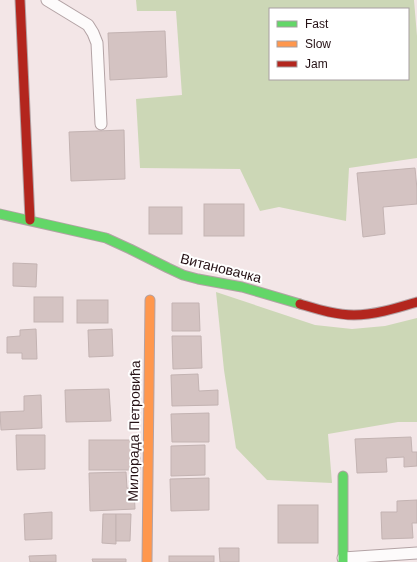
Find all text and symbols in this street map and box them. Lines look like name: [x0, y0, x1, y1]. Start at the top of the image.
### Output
legend: [269, 8, 409, 80]
text: Fast: [305, 17, 329, 31]
text: Slow: [305, 37, 331, 51]
text: Jam: [305, 57, 328, 71]
street label: Витановачка: [179, 250, 263, 286]
street label: Милорада Петровића: [125, 360, 143, 502]

